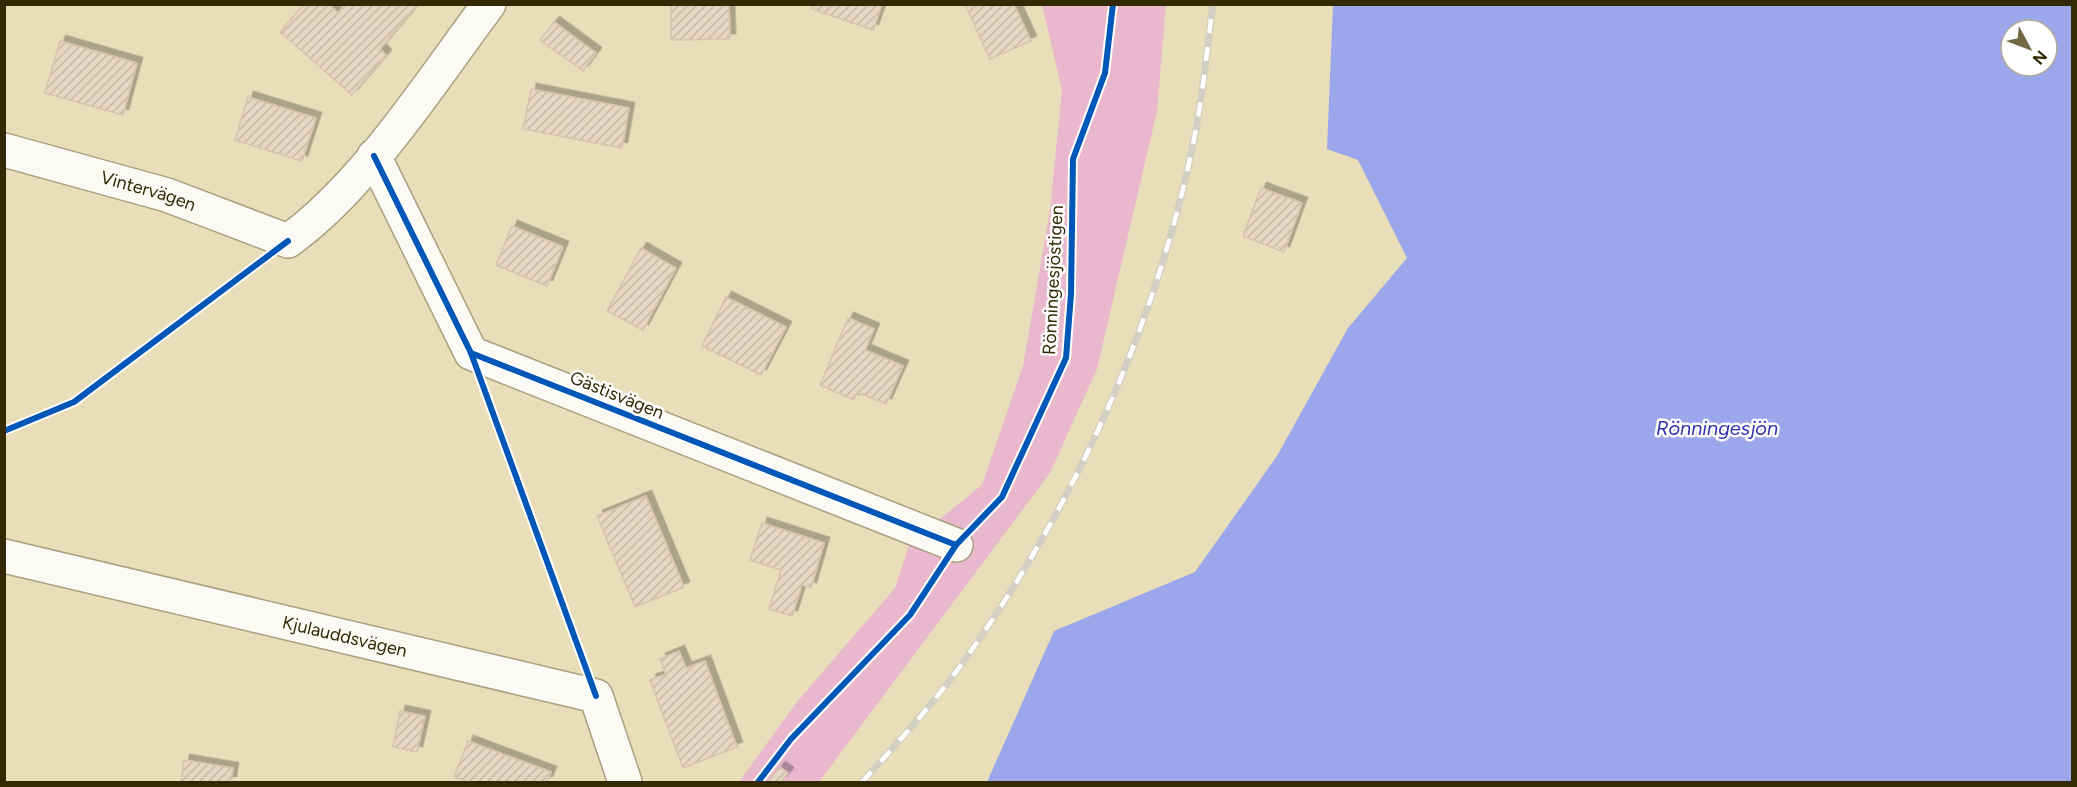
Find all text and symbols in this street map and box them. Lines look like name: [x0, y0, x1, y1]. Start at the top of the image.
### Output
north arrow: [1999, 18, 2059, 78]
text: N: [2029, 47, 2051, 68]
street label: Vintervägen: [98, 166, 199, 216]
street label: Rönningesjöstigen: [1038, 205, 1068, 355]
street label: Gästisvägen: [567, 366, 667, 424]
water label: Rönningesjön: [1656, 416, 1778, 440]
street label: Kjulauddsvägen: [280, 611, 409, 662]

